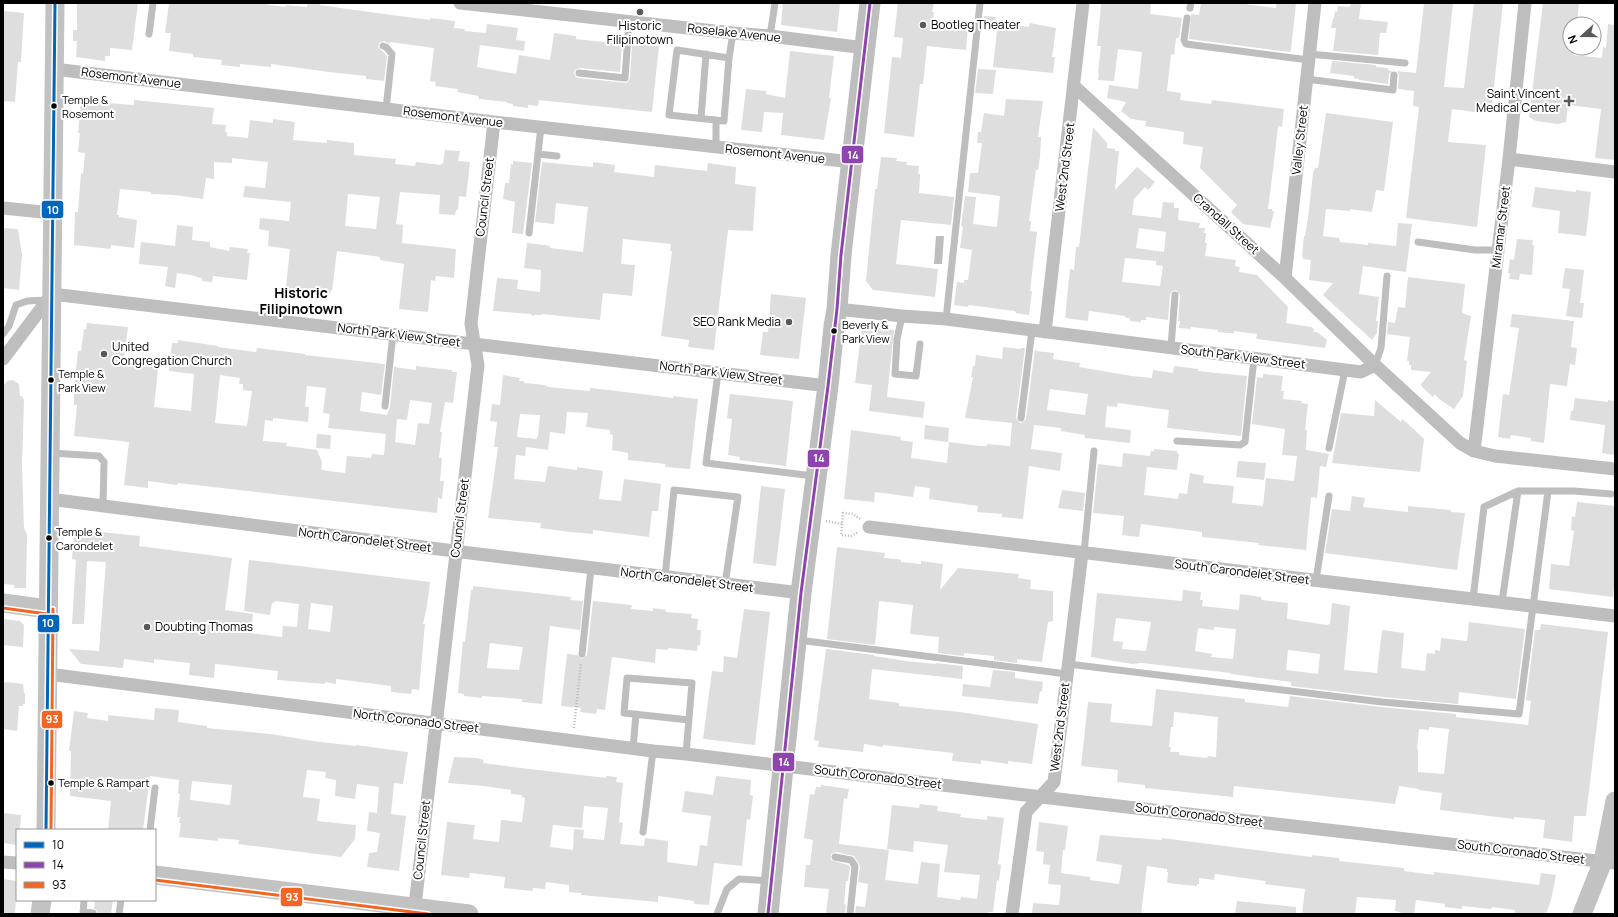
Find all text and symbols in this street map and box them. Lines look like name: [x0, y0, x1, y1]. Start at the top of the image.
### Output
marker: Historic Filipinotown: [635, 7, 645, 17]
place label: Bootleg Theater: [931, 16, 1021, 33]
north arrow: [1562, 16, 1602, 56]
place label: Historic Filipinotown: [607, 17, 673, 48]
street label: Roselake Avenue: [687, 19, 782, 46]
marker: Bootleg Theater: [918, 20, 928, 30]
text: N: [1564, 33, 1581, 46]
street label: Rosemont Avenue: [80, 63, 182, 92]
place label: Saint Vincent Medical Center: [1476, 85, 1561, 116]
place label: Temple & Rosemont: [62, 92, 114, 121]
marker: Saint Vincent Medical Center: [1563, 95, 1575, 107]
marker: Temple & Rosemont: [49, 101, 59, 111]
street label: Rosemont Avenue: [402, 102, 504, 131]
street label: Valley Street: [1287, 104, 1312, 176]
street label: West 2nd Street: [1051, 121, 1078, 212]
street label: Rosemont Avenue: [724, 140, 826, 167]
line badge: 14: [841, 145, 864, 164]
text: 14: [847, 147, 859, 162]
street label: Council Street: [471, 156, 498, 237]
street label: Miramar Street: [1487, 185, 1514, 269]
street label: Crandall Street: [1190, 189, 1263, 258]
line badge: 10: [41, 200, 64, 219]
text: 10: [47, 202, 59, 217]
district label: Historic Filipinotown: [260, 283, 343, 318]
place label: SEO Rank Media: [693, 313, 781, 330]
marker: SEO Rank Media: [784, 317, 794, 327]
place label: Beverly & Park View: [842, 317, 890, 346]
street label: North Park View Street: [337, 319, 462, 351]
marker: Beverly & Park View: [829, 326, 839, 336]
place label: United Congregation Church: [112, 338, 232, 369]
street label: South Park View Street: [1180, 340, 1307, 373]
marker: United Congregation Church: [99, 349, 109, 359]
street label: North Park View Street: [659, 357, 784, 389]
place label: Temple & Park View: [58, 366, 106, 395]
marker: Temple & Park View: [46, 375, 56, 385]
line badge: 14: [807, 449, 830, 468]
text: 14: [813, 450, 825, 465]
street label: Council Street: [446, 477, 473, 558]
street label: North Carondelet Street: [298, 523, 433, 556]
place label: Temple & Carondelet: [56, 524, 113, 553]
marker: Temple & Carondelet: [44, 533, 54, 543]
street label: South Carondelet Street: [1174, 555, 1311, 588]
street label: North Carondelet Street: [620, 563, 755, 596]
line badge: 10: [37, 614, 60, 633]
text: 10: [42, 615, 54, 630]
place label: Doubting Thomas: [155, 618, 253, 635]
marker: Doubting Thomas: [142, 622, 152, 632]
street label: West 2nd Street: [1046, 681, 1073, 772]
street label: North Coronado Street: [352, 704, 480, 737]
line badge: 93: [41, 710, 63, 729]
text: 93: [45, 711, 59, 726]
line badge: 14: [772, 752, 795, 772]
text: 14: [778, 754, 790, 769]
street label: South Coronado Street: [813, 760, 943, 793]
place label: Temple & Rampart: [58, 775, 150, 790]
marker: Temple & Rampart: [46, 778, 56, 788]
street label: South Coronado Street: [1134, 798, 1264, 831]
street label: Council Street: [409, 799, 434, 880]
legend: [16, 829, 156, 901]
street label: South Coronado Street: [1456, 835, 1586, 868]
text: 10: [52, 836, 64, 853]
text: 14: [52, 856, 64, 873]
text: 93: [52, 876, 66, 893]
line badge: 93: [280, 887, 303, 907]
text: 93: [285, 889, 299, 904]

